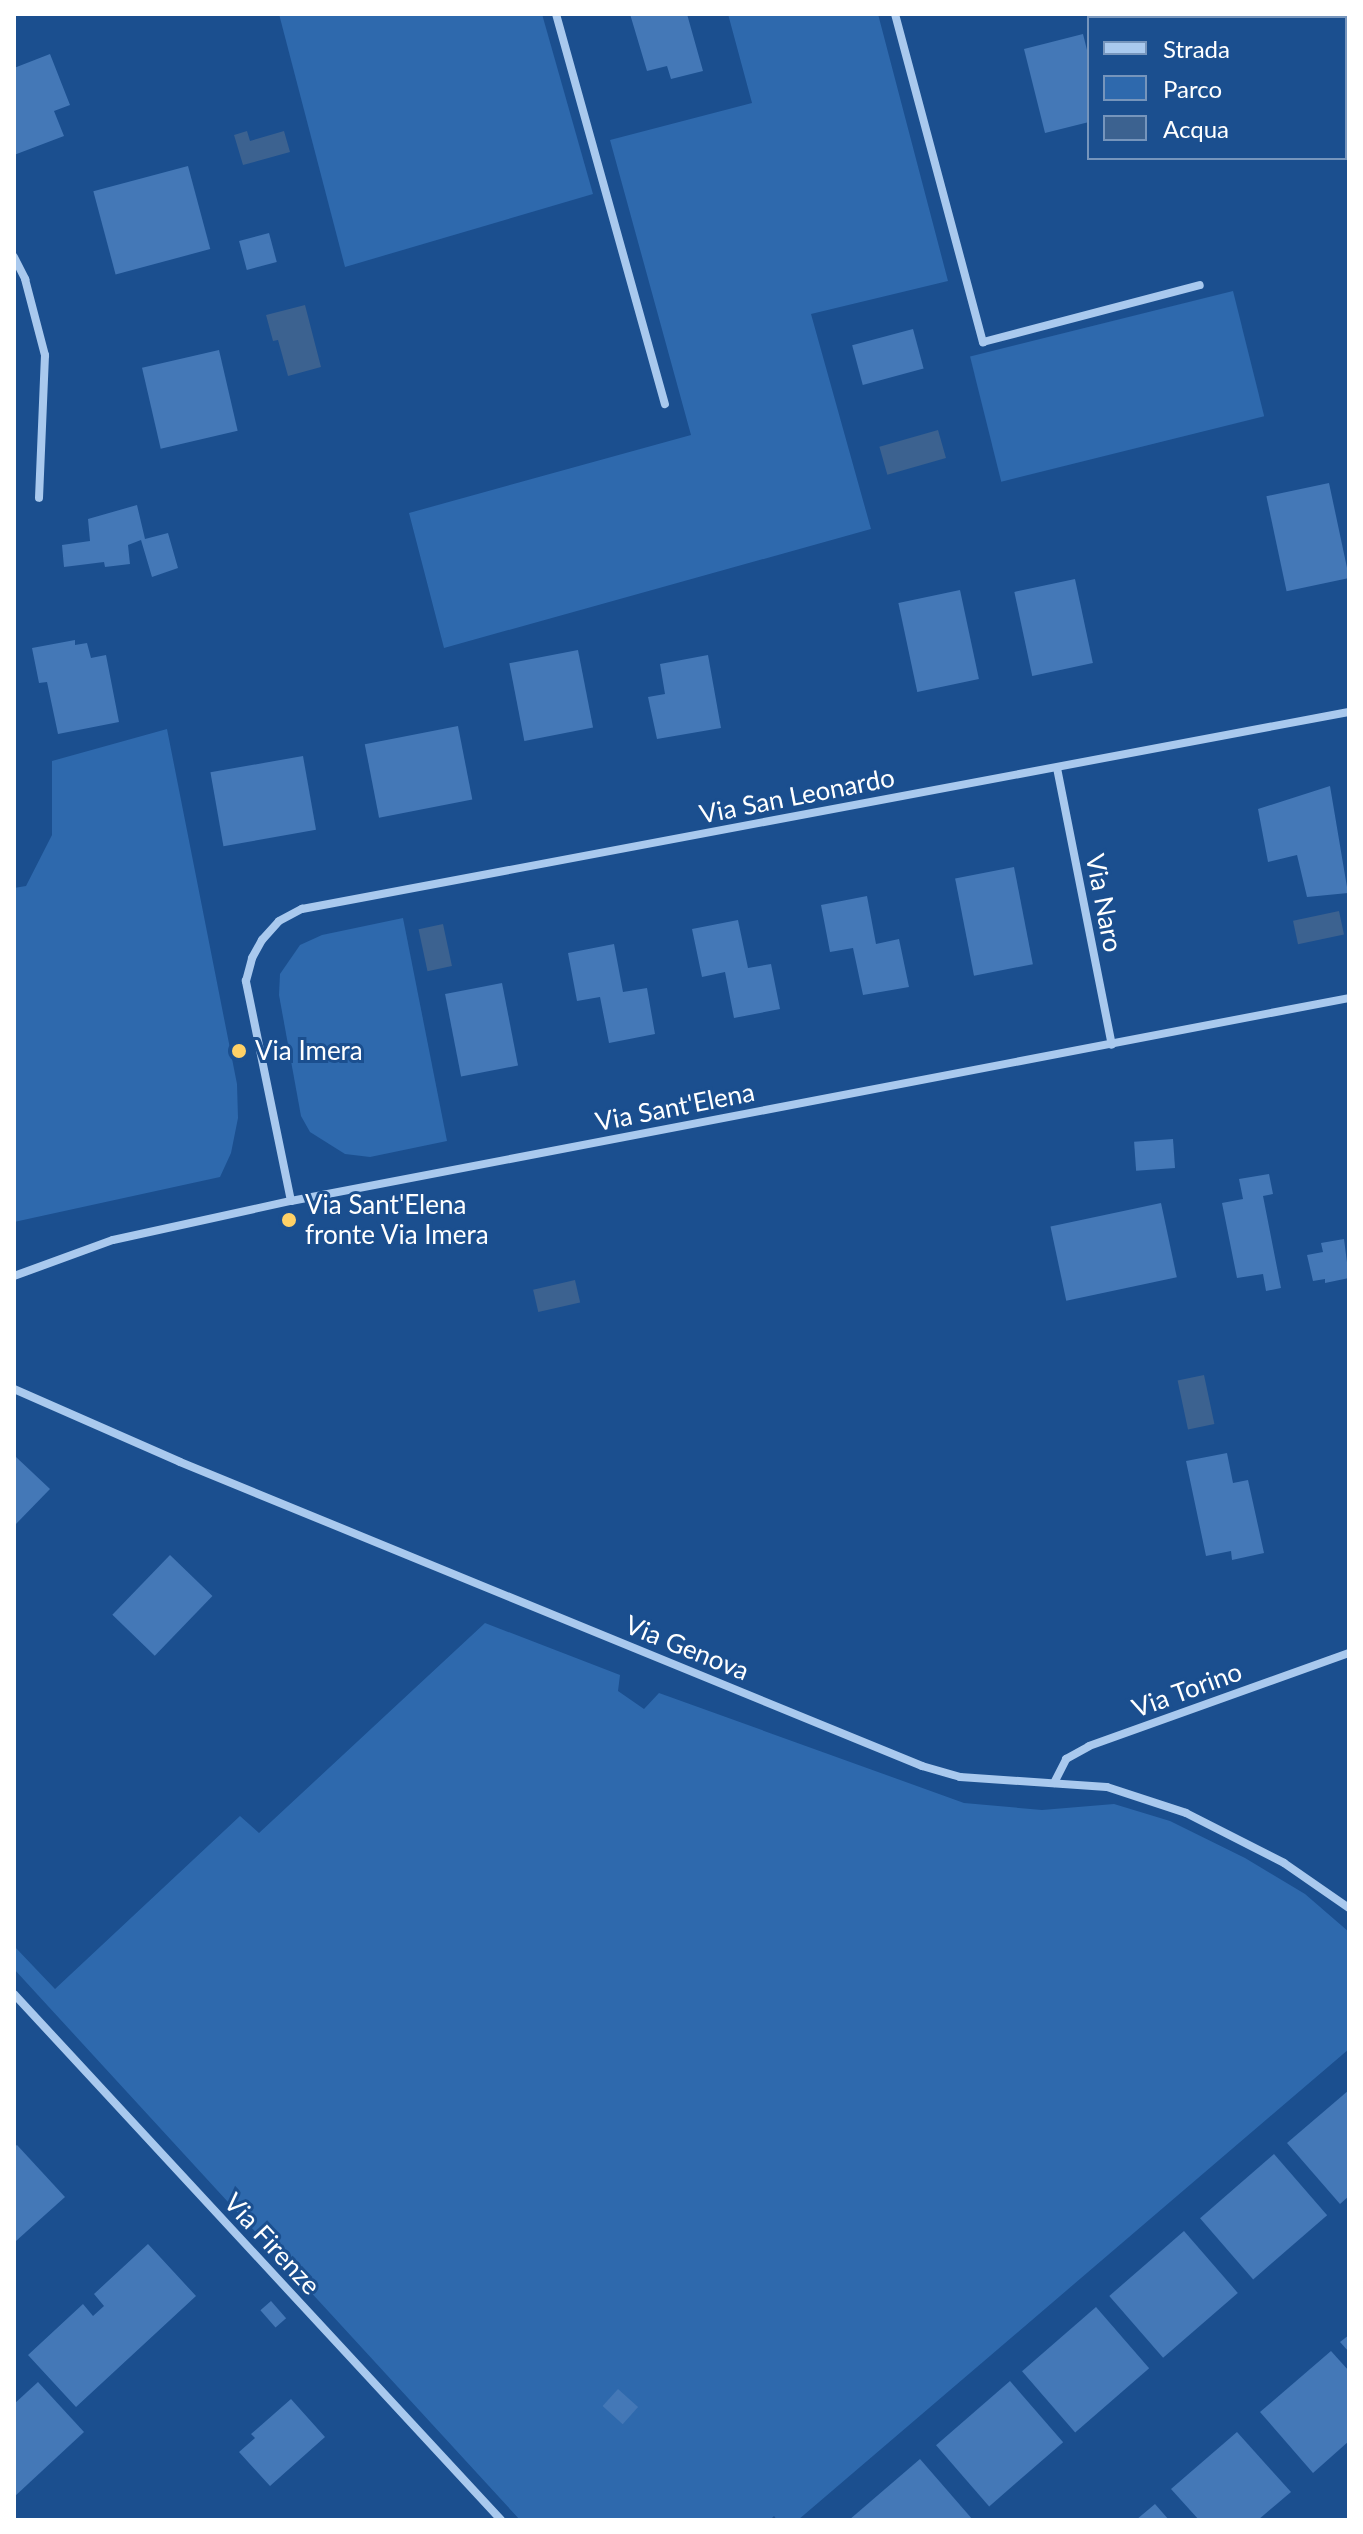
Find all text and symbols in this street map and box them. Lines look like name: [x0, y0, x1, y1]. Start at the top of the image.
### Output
legend: [1087, 16, 1347, 160]
text: Strada: [1163, 34, 1230, 63]
text: Parco: [1163, 74, 1222, 103]
text: Acqua: [1163, 114, 1229, 143]
street label: Via San Leonardo: [697, 762, 897, 830]
street label: Via Naro: [1079, 851, 1129, 955]
place label: Via Imera: [255, 1035, 363, 1067]
marker: Via Imera: [230, 1042, 248, 1060]
street label: Via Sant'Elena: [593, 1076, 757, 1138]
place label: Via Sant'Elena fronte Via Imera: [305, 1189, 490, 1250]
marker: Via Sant'Elena fronte Via Imera: [280, 1211, 298, 1229]
street label: Via Genova: [620, 1609, 754, 1687]
street label: Via Torino: [1127, 1656, 1247, 1724]
street label: Via Firenze: [217, 2187, 327, 2301]

